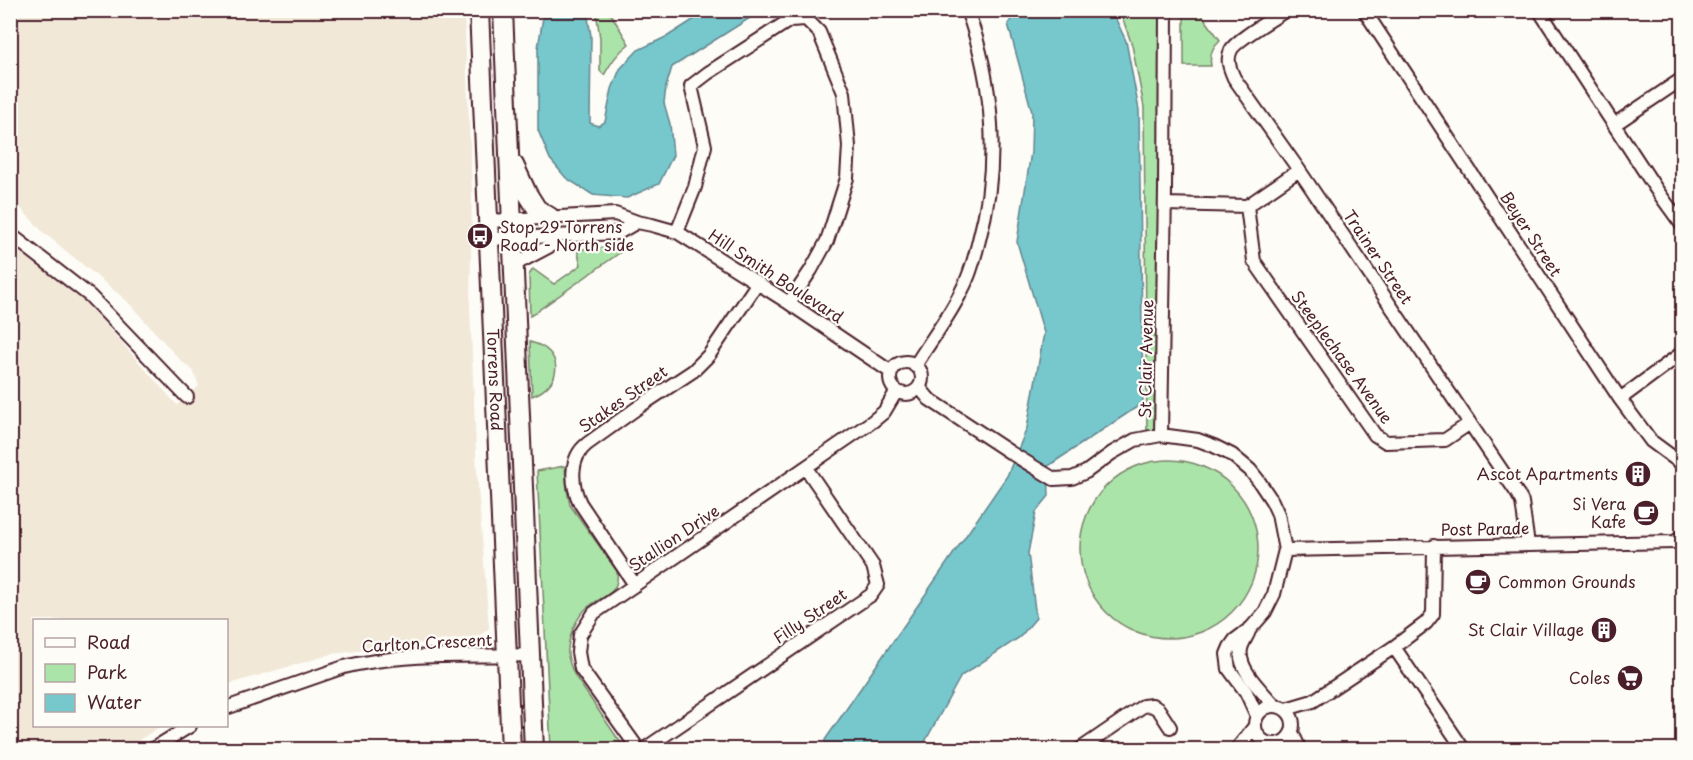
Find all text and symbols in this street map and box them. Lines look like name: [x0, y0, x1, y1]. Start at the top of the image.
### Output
street label: Beyer Street: [1495, 186, 1569, 281]
street label: Trainer Street: [1338, 204, 1420, 309]
place label: Stop 29 Torrens Road - North side: [500, 214, 634, 256]
bus stop icon: Stop 29 Torrens Road - North side: [465, 221, 495, 251]
street label: Hill Smith Boulevard: [704, 222, 849, 328]
street label: Steeplechase Avenue: [1286, 285, 1400, 428]
street label: St Clair Avenue: [1132, 299, 1158, 419]
street label: Torrens Road: [482, 328, 510, 431]
street label: Stakes Street: [573, 358, 672, 438]
building icon: Ascot Apartments: [1623, 459, 1653, 489]
place label: Ascot Apartments: [1477, 461, 1618, 485]
place label: Si Vera Kafe: [1572, 491, 1626, 533]
street label: Stallion Drive: [623, 498, 723, 576]
cafe icon: Si Vera Kafe: [1631, 498, 1661, 528]
street label: Post Parade: [1440, 515, 1530, 541]
cafe icon: Common Grounds: [1463, 567, 1493, 597]
place label: Common Grounds: [1498, 569, 1635, 593]
street label: Filly Street: [768, 581, 851, 649]
building icon: St Clair Village: [1589, 615, 1619, 645]
place label: St Clair Village: [1468, 617, 1584, 641]
legend: [33, 619, 228, 727]
street label: Carlton Crescent: [361, 627, 493, 657]
text: Road: [87, 628, 131, 655]
text: Park: [87, 658, 127, 685]
supermarket icon: Coles: [1615, 663, 1645, 693]
place label: Coles: [1569, 665, 1610, 689]
text: Water: [87, 688, 142, 715]

